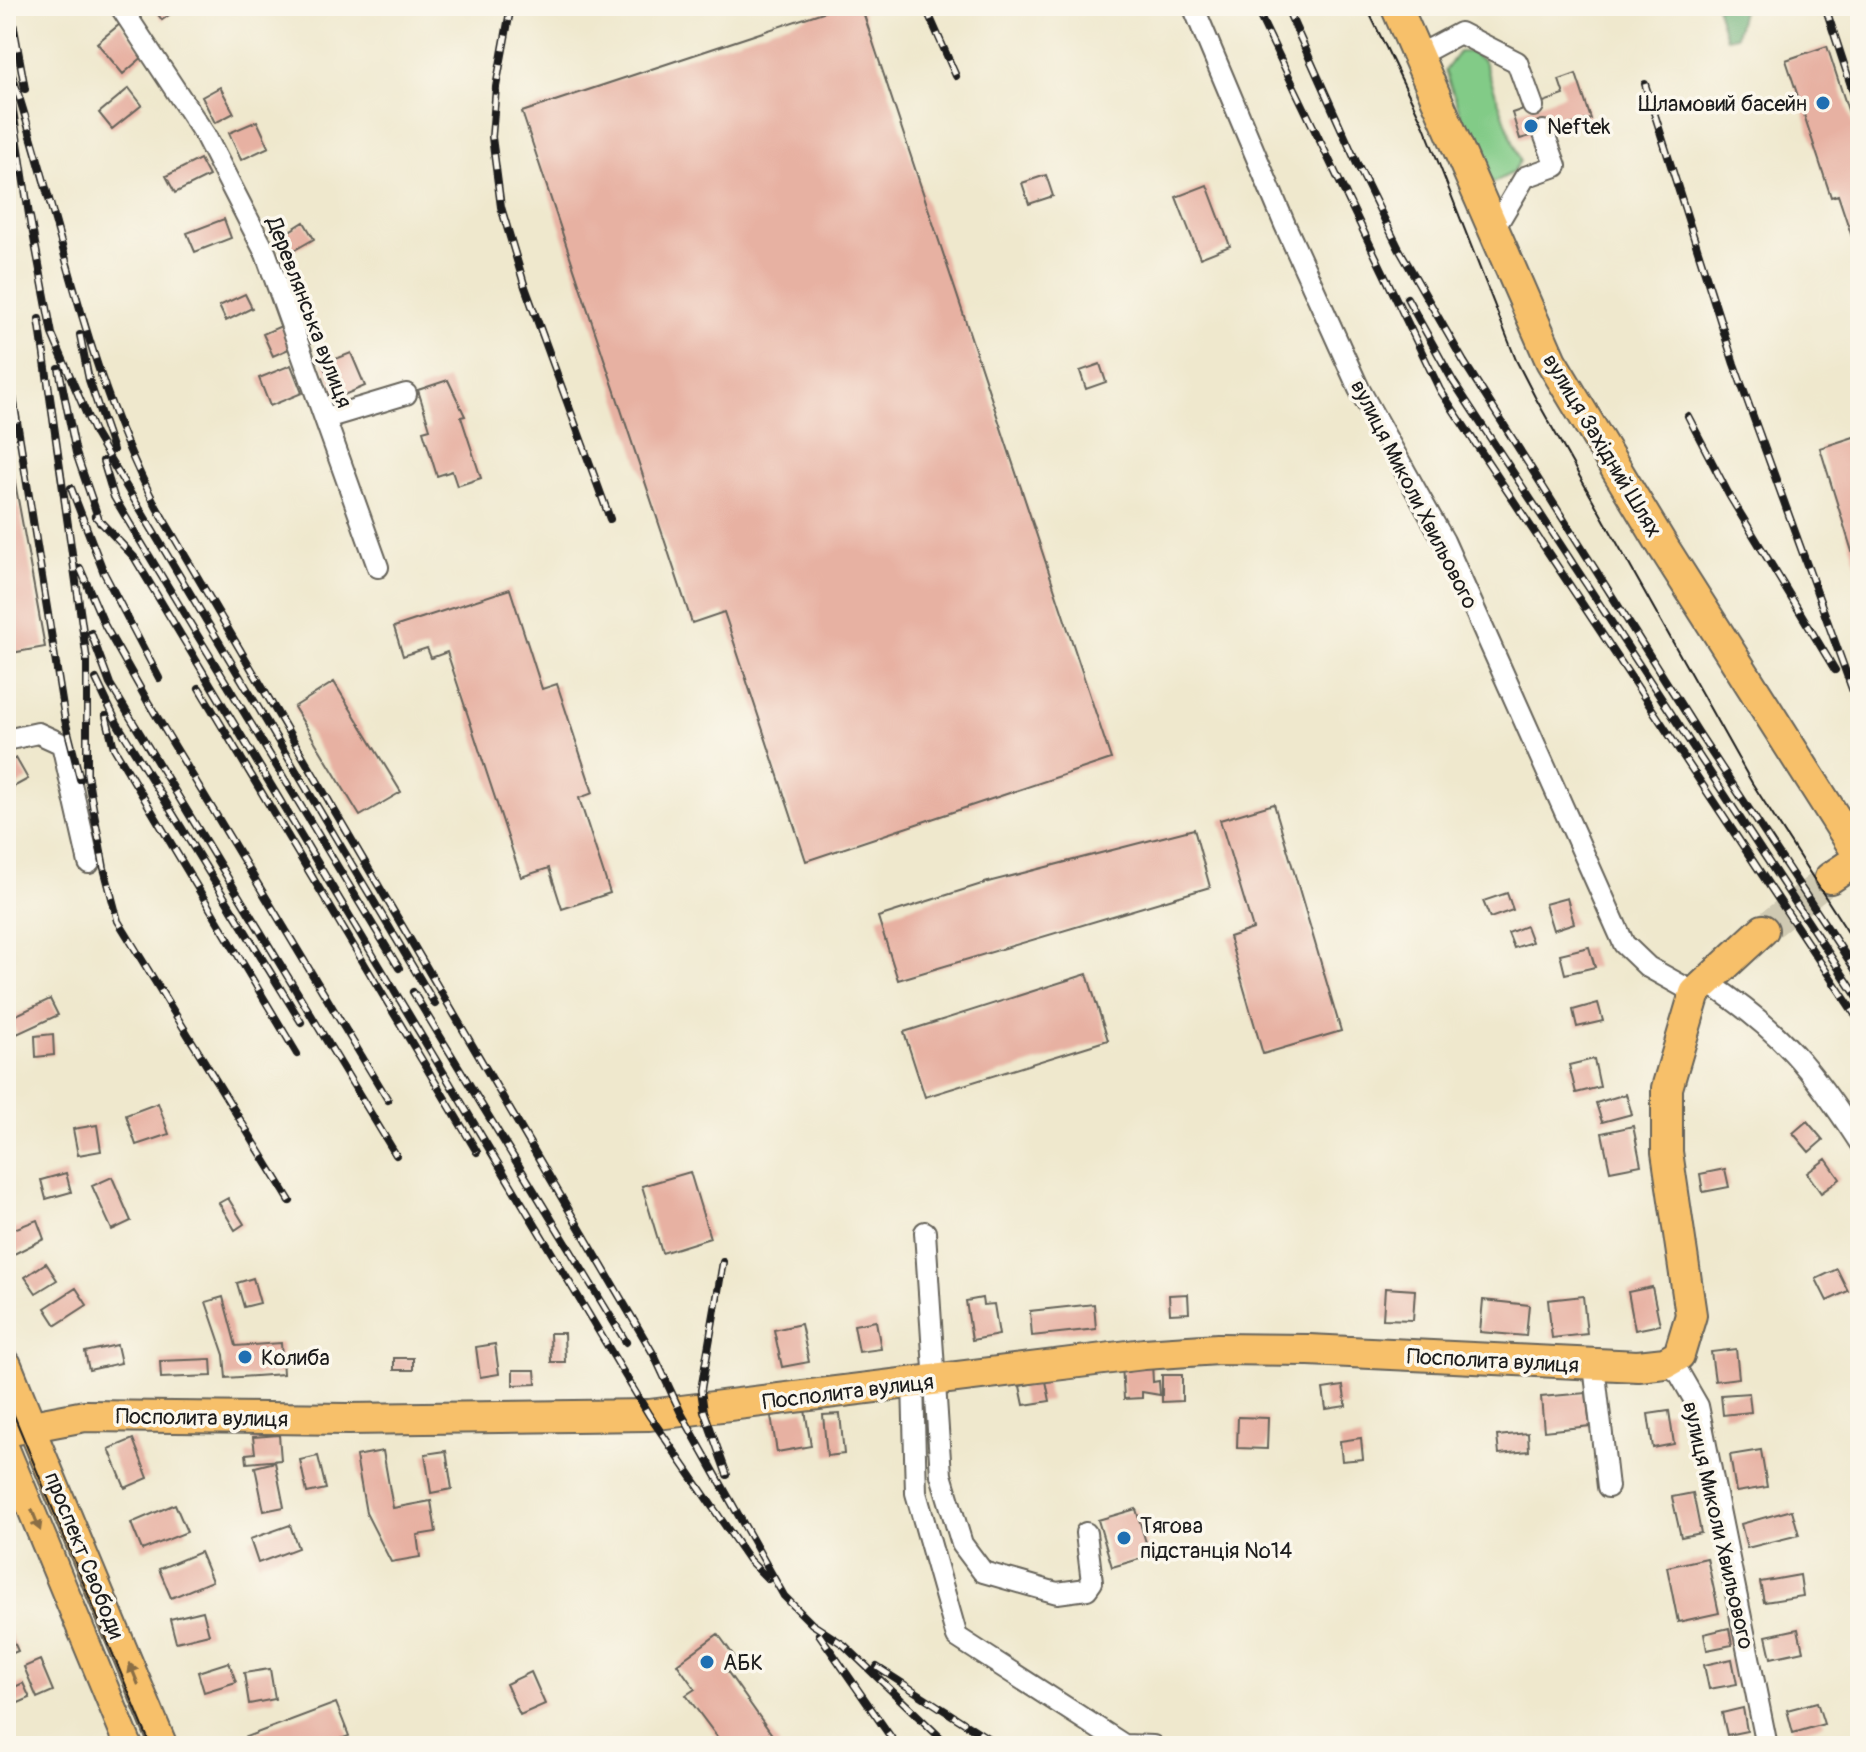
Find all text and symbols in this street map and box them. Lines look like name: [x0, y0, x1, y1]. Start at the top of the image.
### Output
place label: Шламовий басейн: [1639, 90, 1807, 118]
marker: Шламовий басейн: [1814, 94, 1832, 112]
place label: Neftek: [1547, 113, 1611, 141]
marker: Neftek: [1522, 117, 1540, 135]
street label: Деревлянська вулиця: [259, 212, 358, 412]
street label: вулиця Західний Шлях: [1536, 349, 1668, 542]
street label: вулиця Миколи Хвильового: [1344, 375, 1484, 614]
street label: Посполита вулиця: [1406, 1343, 1580, 1379]
place label: Колиба: [261, 1344, 330, 1372]
marker: Колиба: [236, 1348, 254, 1366]
street label: Посполита вулиця: [761, 1368, 935, 1416]
street label: вулиця Миколи Хвильового: [1676, 1399, 1760, 1652]
street label: Посполита вулиця: [116, 1402, 288, 1434]
street label: проспект Свободи: [38, 1468, 130, 1643]
one-way arrow: [30, 1509, 43, 1532]
place label: Тягова пiдстанцiя №14: [1140, 1512, 1292, 1565]
marker: Тягова пiдстанцiя №14: [1115, 1529, 1133, 1547]
place label: АБК: [723, 1649, 763, 1677]
marker: АБК: [698, 1653, 716, 1671]
one-way arrow: [128, 1662, 141, 1686]

